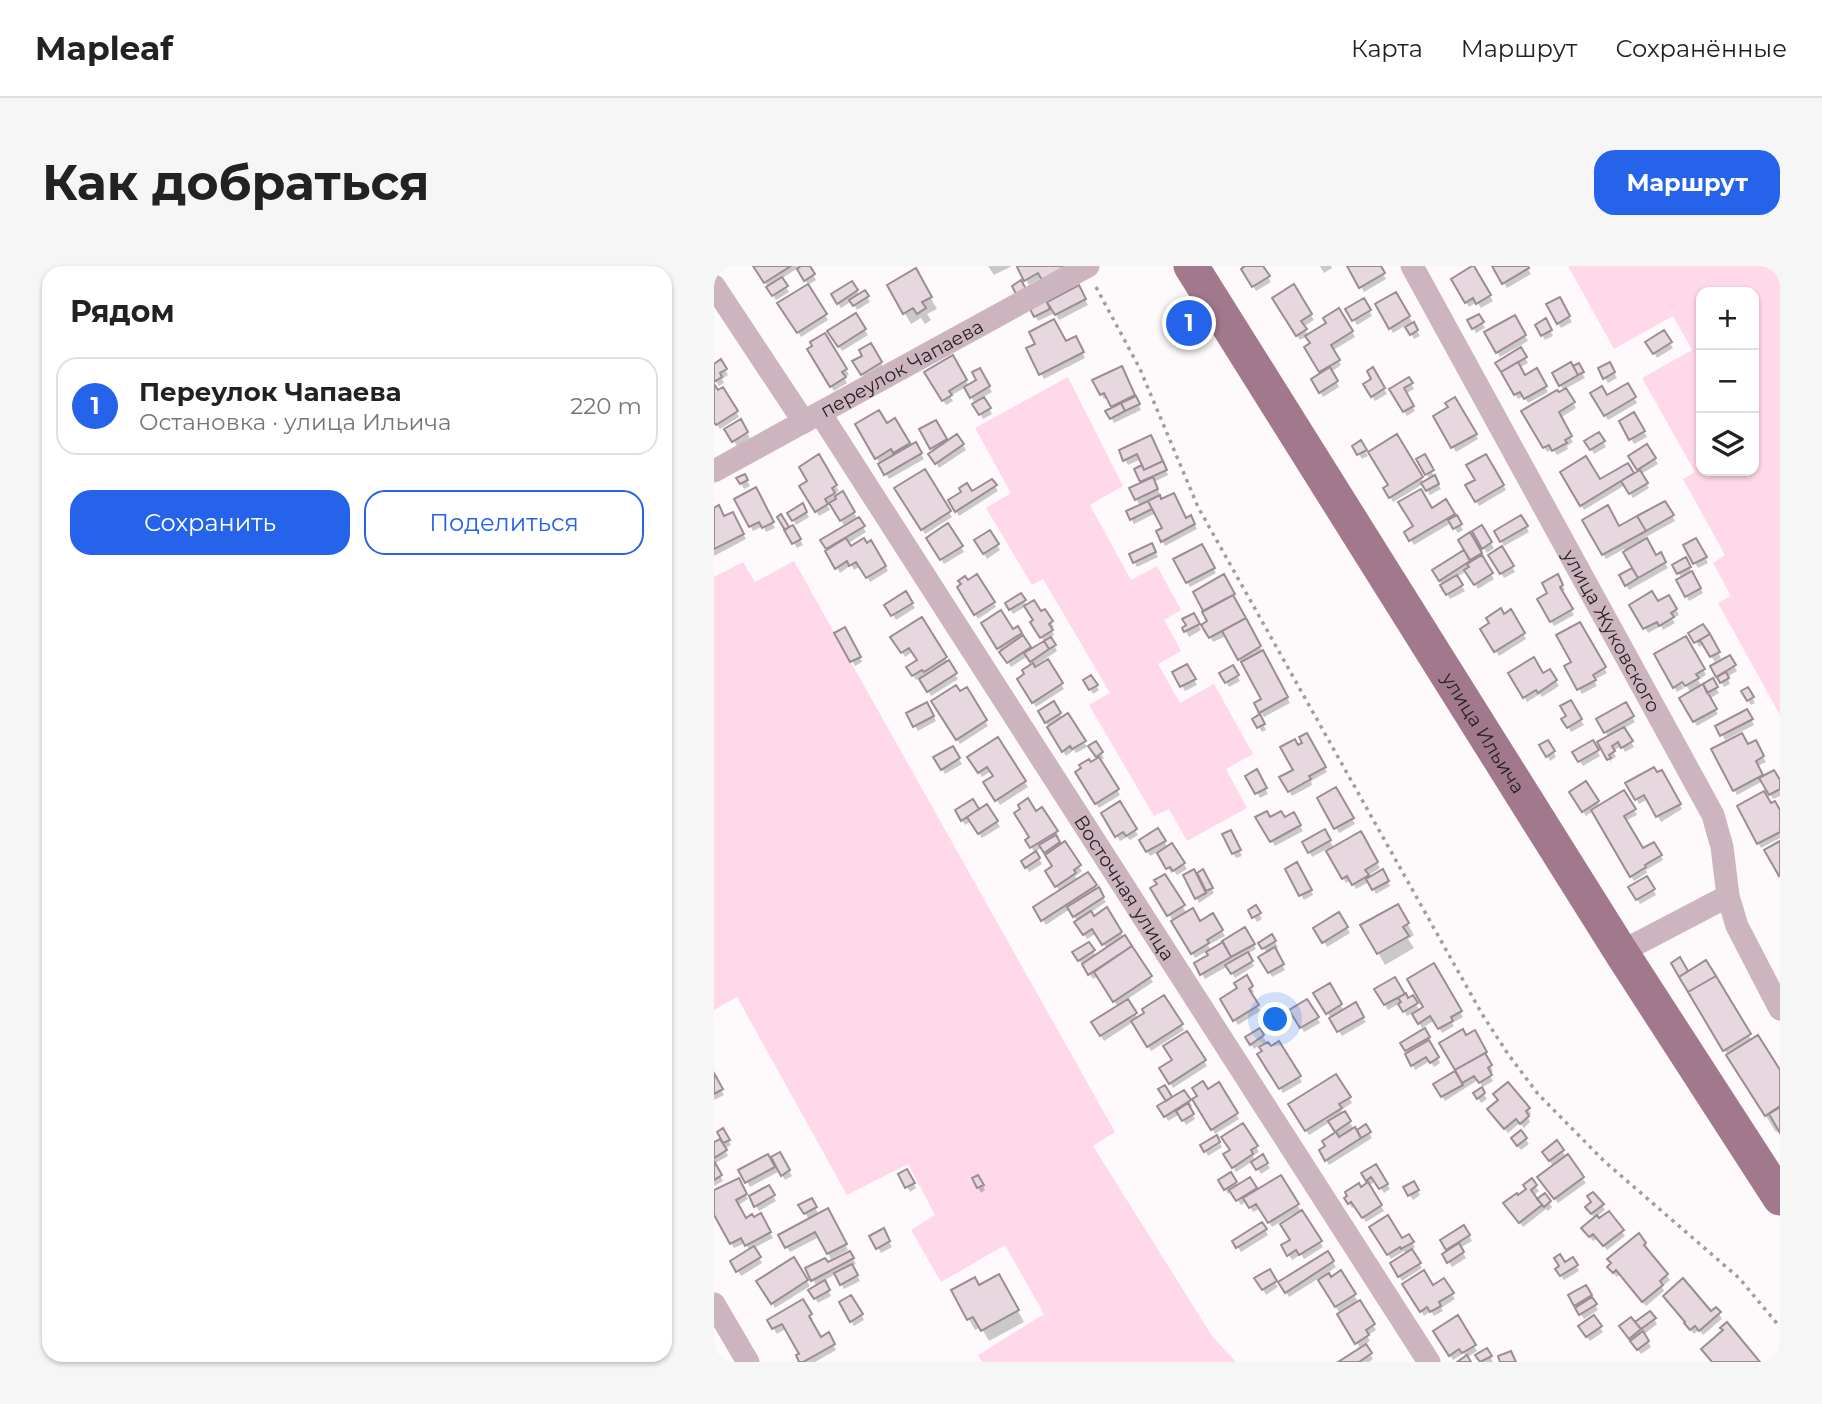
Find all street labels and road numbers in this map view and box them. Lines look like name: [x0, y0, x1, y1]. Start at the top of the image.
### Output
street label: переулок Чапаева: [816, 314, 987, 422]
street label: улица Жуковского: [1558, 544, 1666, 716]
street label: улица Ильича: [1437, 667, 1530, 798]
street label: Восточная улица: [1069, 810, 1180, 965]

